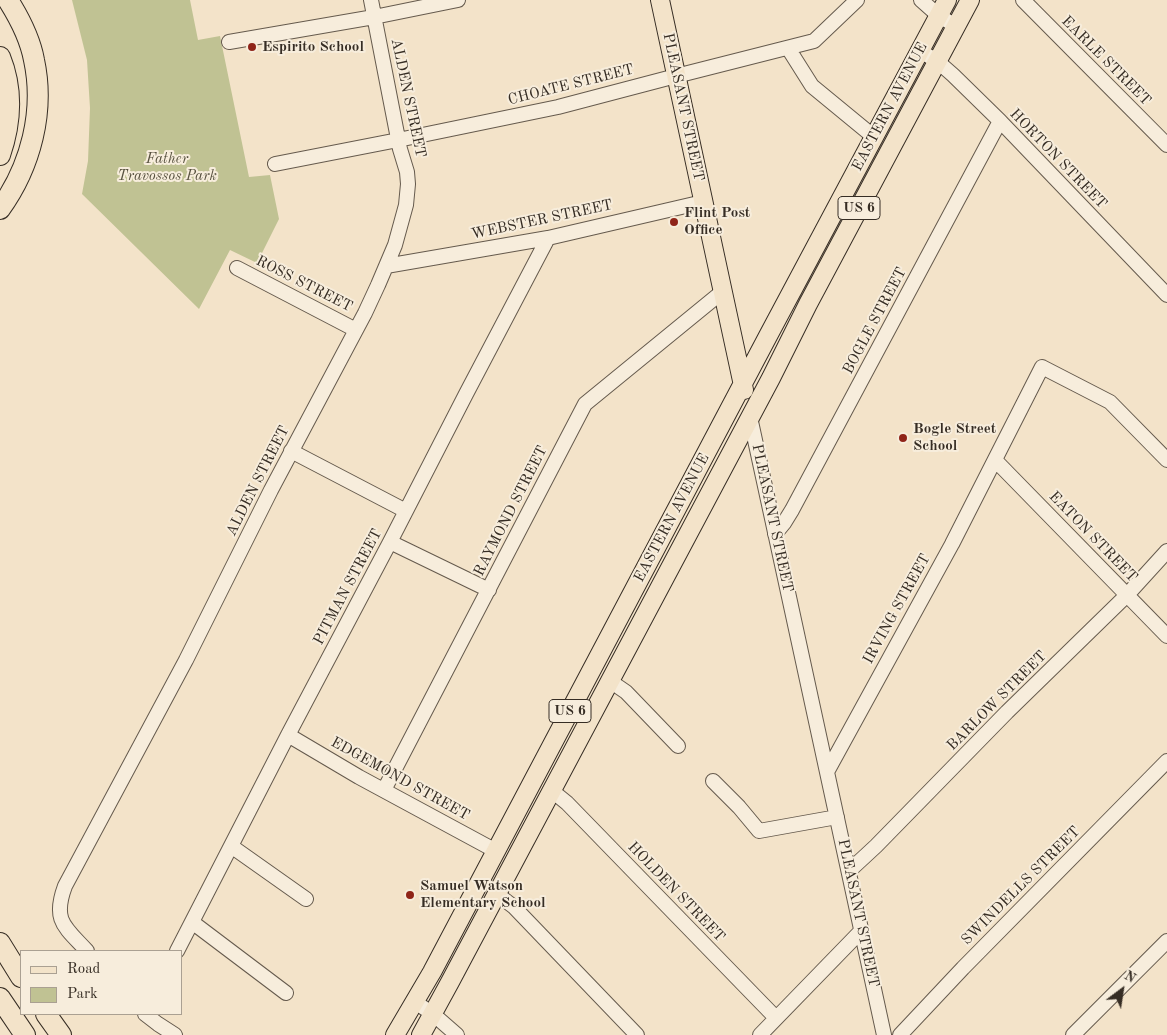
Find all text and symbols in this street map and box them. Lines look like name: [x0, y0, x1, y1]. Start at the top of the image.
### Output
street label: EARLE STREET: [1057, 12, 1155, 110]
street label: PLEASANT STREET: [658, 31, 708, 183]
street label: ALDEN STREET: [387, 37, 429, 159]
place label: Espirito School: [262, 38, 364, 56]
street label: EASTERN AVENUE: [848, 40, 932, 174]
marker: Espirito School: [246, 41, 258, 53]
street label: CHOATE STREET: [506, 61, 636, 109]
street label: HORTON STREET: [1006, 105, 1110, 213]
park label: Father Travossos Park: [117, 150, 217, 185]
street label: WEBSTER STREET: [470, 196, 614, 244]
road number: US 6: [838, 197, 880, 220]
place label: Flint Post Office: [684, 204, 750, 239]
marker: Flint Post Office: [668, 216, 680, 228]
street label: ROSS STREET: [253, 252, 355, 316]
street label: BOGLE STREET: [839, 264, 911, 378]
place label: Bogle Street School: [913, 420, 996, 455]
street label: ALDEN STREET: [222, 423, 294, 539]
marker: Bogle Street School: [897, 432, 909, 444]
street label: PLEASANT STREET: [747, 442, 797, 594]
street label: RAYMOND STREET: [470, 443, 552, 579]
street label: EASTERN AVENUE: [630, 451, 714, 585]
street label: EATON STREET: [1045, 488, 1141, 586]
street label: PITMAN STREET: [310, 526, 386, 648]
street label: IRVING STREET: [859, 551, 935, 667]
street label: BARLOW STREET: [943, 647, 1051, 755]
road number: US 6: [549, 699, 591, 722]
street label: EDGEMOND STREET: [327, 733, 473, 825]
street label: SWINDELLS STREET: [958, 823, 1084, 949]
street label: PLEASANT STREET: [833, 837, 883, 989]
street label: HOLDEN STREET: [624, 838, 728, 946]
place label: Samuel Watson Elementary School: [420, 877, 546, 912]
marker: Samuel Watson Elementary School: [404, 889, 416, 901]
legend: [20, 950, 182, 1015]
text: Road: [67, 962, 100, 977]
north arrow: [1097, 965, 1147, 1015]
text: N: [1122, 968, 1138, 986]
text: Park: [67, 987, 98, 1002]

